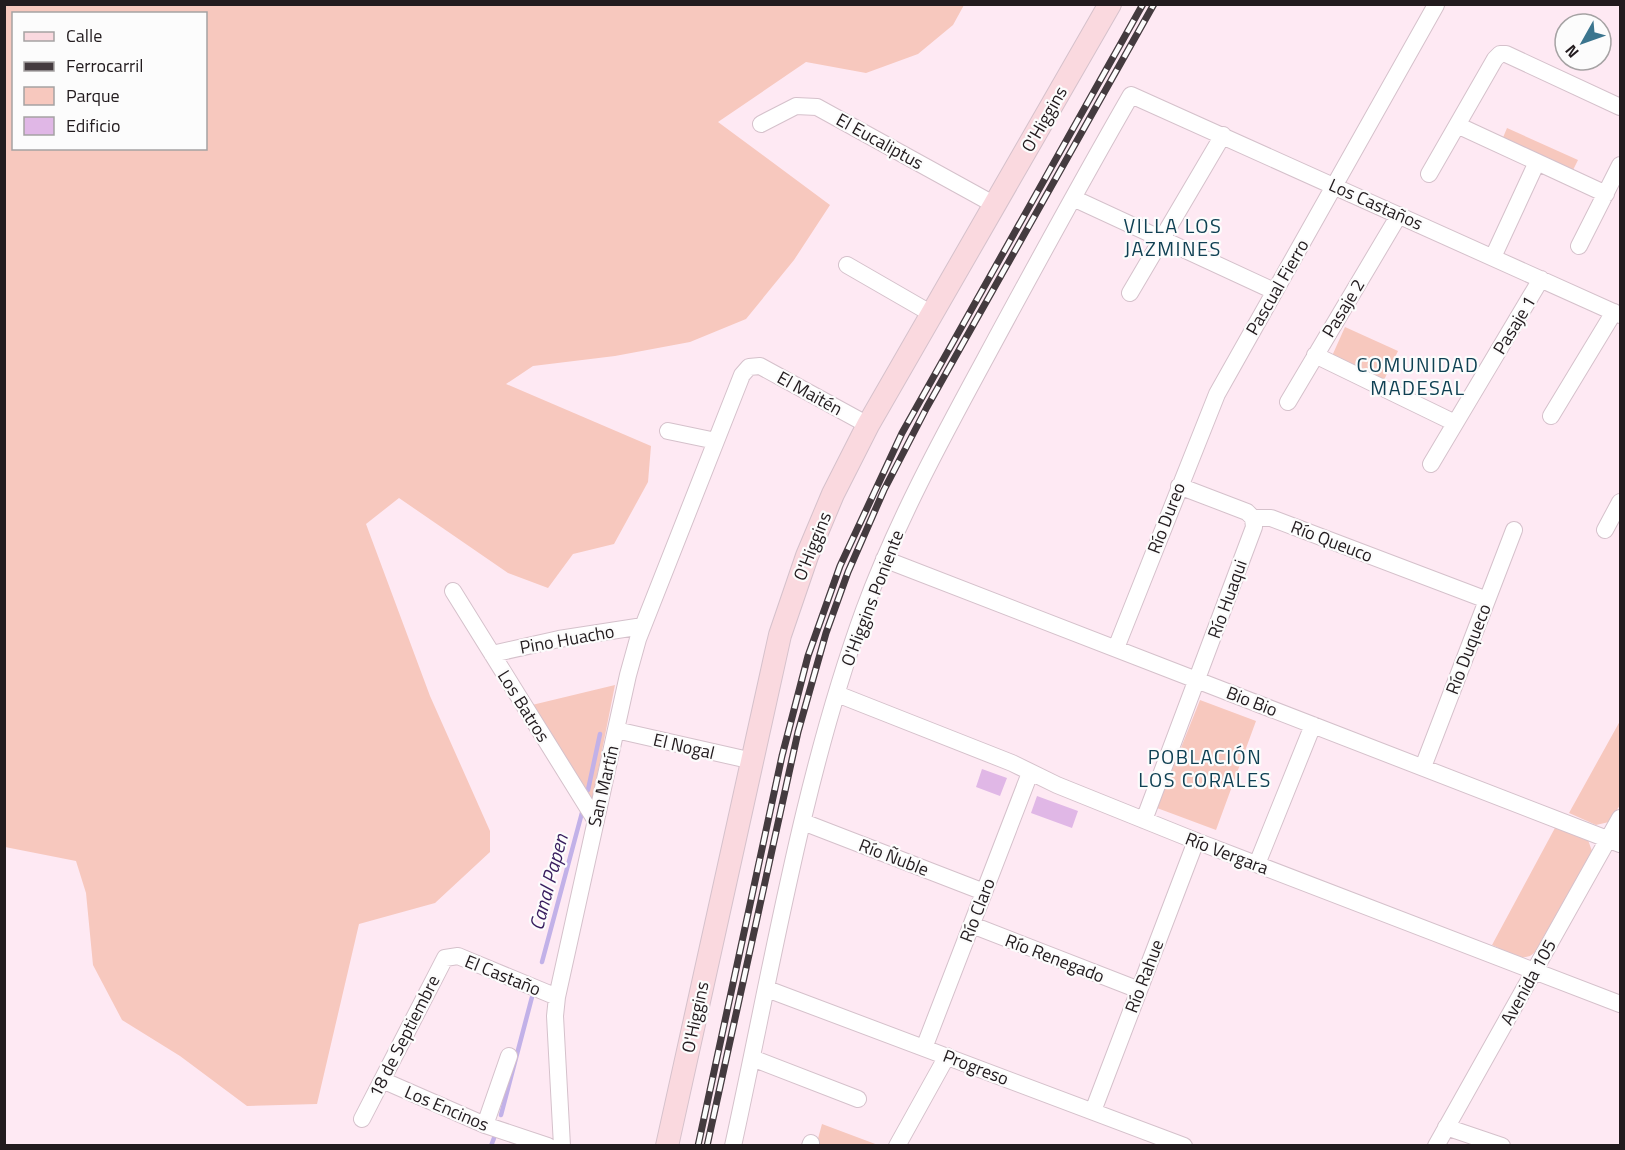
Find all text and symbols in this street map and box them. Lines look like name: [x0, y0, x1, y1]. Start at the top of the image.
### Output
legend: [12, 12, 207, 150]
north arrow: [1553, 12, 1613, 72]
text: Calle: [66, 22, 102, 49]
text: N: [1559, 40, 1584, 64]
text: Ferrocarril: [66, 52, 143, 79]
street label: O'Higgins: [1014, 81, 1074, 157]
text: Parque: [66, 82, 120, 109]
street label: El Eucaliptus: [831, 106, 929, 176]
text: Edificio: [66, 112, 120, 139]
street label: Los Castaños: [1325, 171, 1427, 237]
district label: VILLA LOS JAZMINES: [1124, 210, 1222, 264]
street label: Pascual Fierro: [1239, 234, 1315, 340]
street label: Pasaje 2: [1315, 274, 1371, 342]
street label: Pasaje 1: [1486, 291, 1542, 359]
district label: COMUNIDAD MADESAL: [1357, 349, 1479, 403]
street label: El Maitén: [772, 364, 848, 422]
street label: Río Dureo: [1140, 478, 1192, 558]
street label: O'Higgins: [786, 507, 838, 585]
street label: Río Queuco: [1287, 513, 1377, 569]
street label: O'Higgins Poniente: [834, 526, 910, 670]
street label: Río Huaqui: [1200, 556, 1254, 642]
street label: Río Duqueco: [1438, 600, 1498, 698]
street label: Pino Huacho: [518, 617, 616, 661]
street label: Los Batros: [491, 665, 557, 747]
street label: Bio Bio: [1222, 679, 1282, 723]
street label: El Nogal: [651, 726, 717, 766]
district label: POBLACIÓN LOS CORALES: [1138, 741, 1272, 795]
street label: San Martín: [581, 743, 625, 829]
street label: Río Vergara: [1182, 825, 1272, 881]
water label: Canal Papen: [520, 829, 576, 934]
street label: Río Ñuble: [855, 831, 933, 883]
street label: Río Claro: [952, 874, 1002, 946]
street label: Río Renegado: [1001, 927, 1109, 989]
street label: Avenida 105: [1493, 934, 1563, 1030]
street label: Río Rahue: [1118, 935, 1170, 1017]
street label: El Castaño: [461, 948, 545, 1002]
street label: 18 de Septiembre: [362, 970, 446, 1102]
street label: O'Higgins: [674, 979, 716, 1055]
street label: Progreso: [939, 1042, 1013, 1092]
street label: Los Encinos: [401, 1078, 493, 1138]

